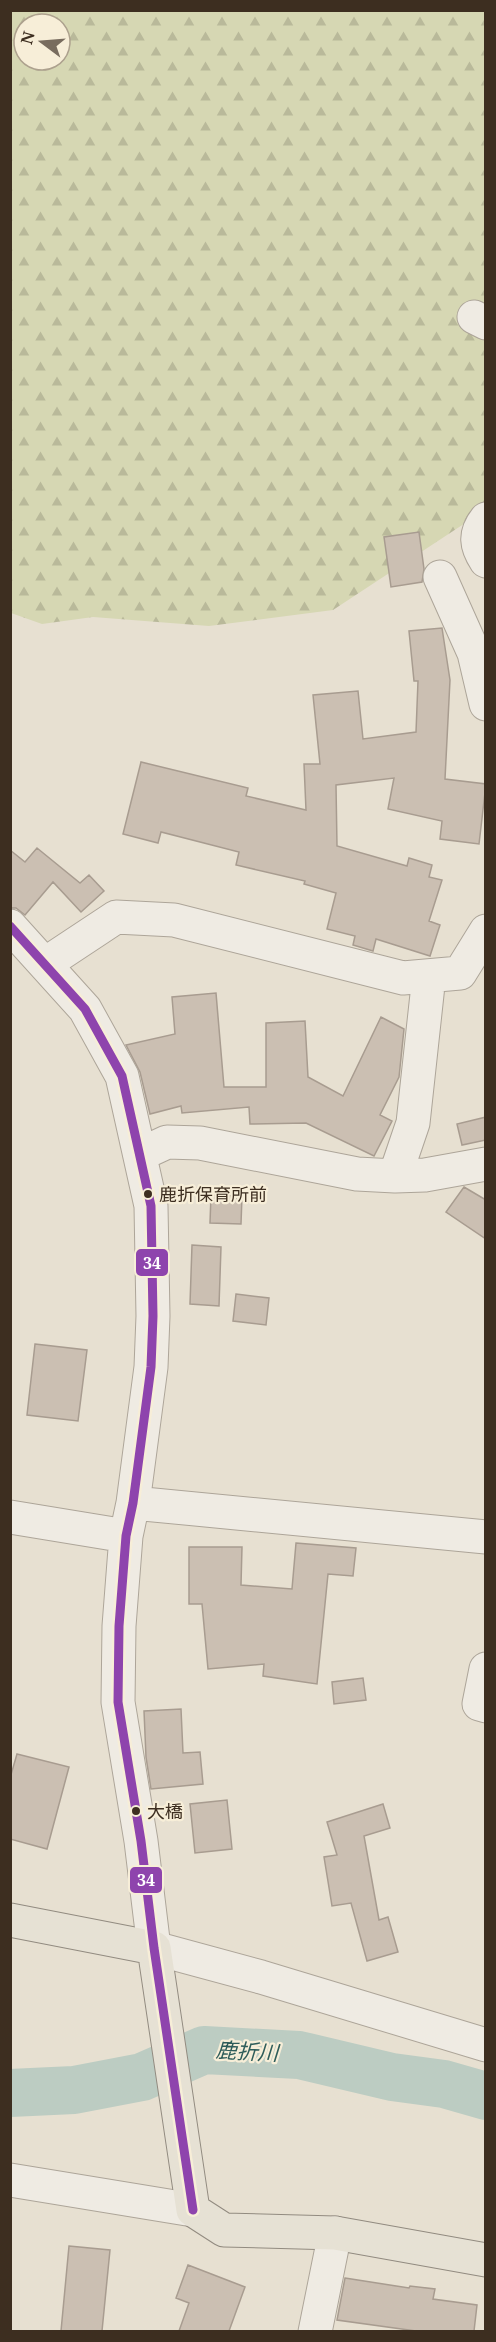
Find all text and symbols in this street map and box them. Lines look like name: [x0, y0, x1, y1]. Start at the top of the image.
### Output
north arrow: [12, 12, 72, 72]
text: N: [15, 28, 40, 47]
place label: 鹿折保育所前: [159, 1182, 267, 1206]
marker: 鹿折保育所前: [142, 1188, 154, 1200]
line badge: 34: [135, 1248, 169, 1277]
text: 34: [143, 1252, 161, 1274]
place label: 大橋: [147, 1799, 183, 1823]
marker: 大橋: [130, 1805, 142, 1817]
line badge: 34: [129, 1866, 163, 1894]
text: 34: [137, 1869, 155, 1891]
water label: 鹿折川: [215, 2035, 281, 2067]

